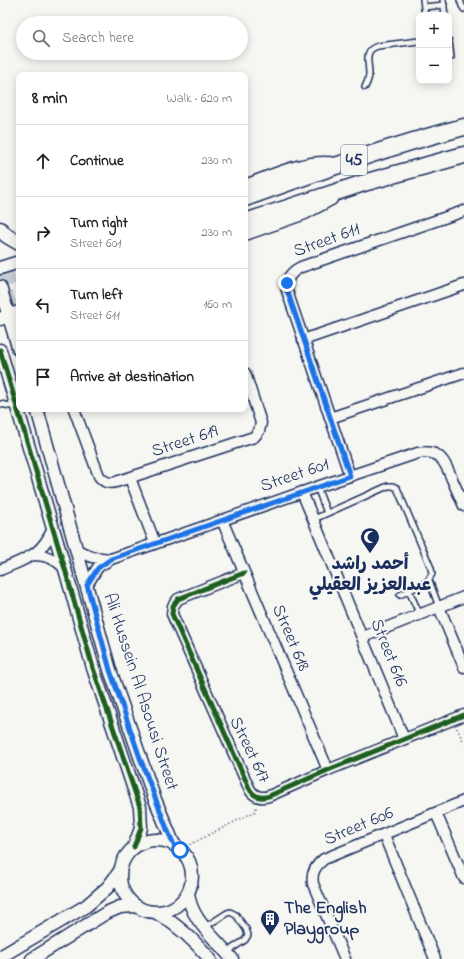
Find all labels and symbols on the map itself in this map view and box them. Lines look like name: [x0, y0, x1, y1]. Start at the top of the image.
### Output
road number: 45: [341, 145, 367, 175]
street label: Street 611: [290, 217, 364, 265]
route end: [278, 274, 296, 292]
street label: Street 619: [148, 419, 222, 465]
street label: Street 601: [257, 452, 333, 500]
mosque icon: أحمد راشد عبدالعزيز العقيلي: [359, 526, 381, 554]
place label: أحمد راشد عبدالعزيز العقيلي: [309, 552, 431, 600]
street label: Ali Hussein Al Asousi Street: [96, 590, 184, 794]
street label: Street 618: [264, 601, 316, 676]
street label: Street 616: [363, 615, 413, 691]
street label: Street 617: [222, 712, 276, 788]
street label: Street 606: [320, 801, 398, 853]
route start: [171, 841, 189, 859]
place label: The English Playgroup: [284, 896, 367, 944]
building icon: The English Playgroup: [259, 908, 281, 936]

